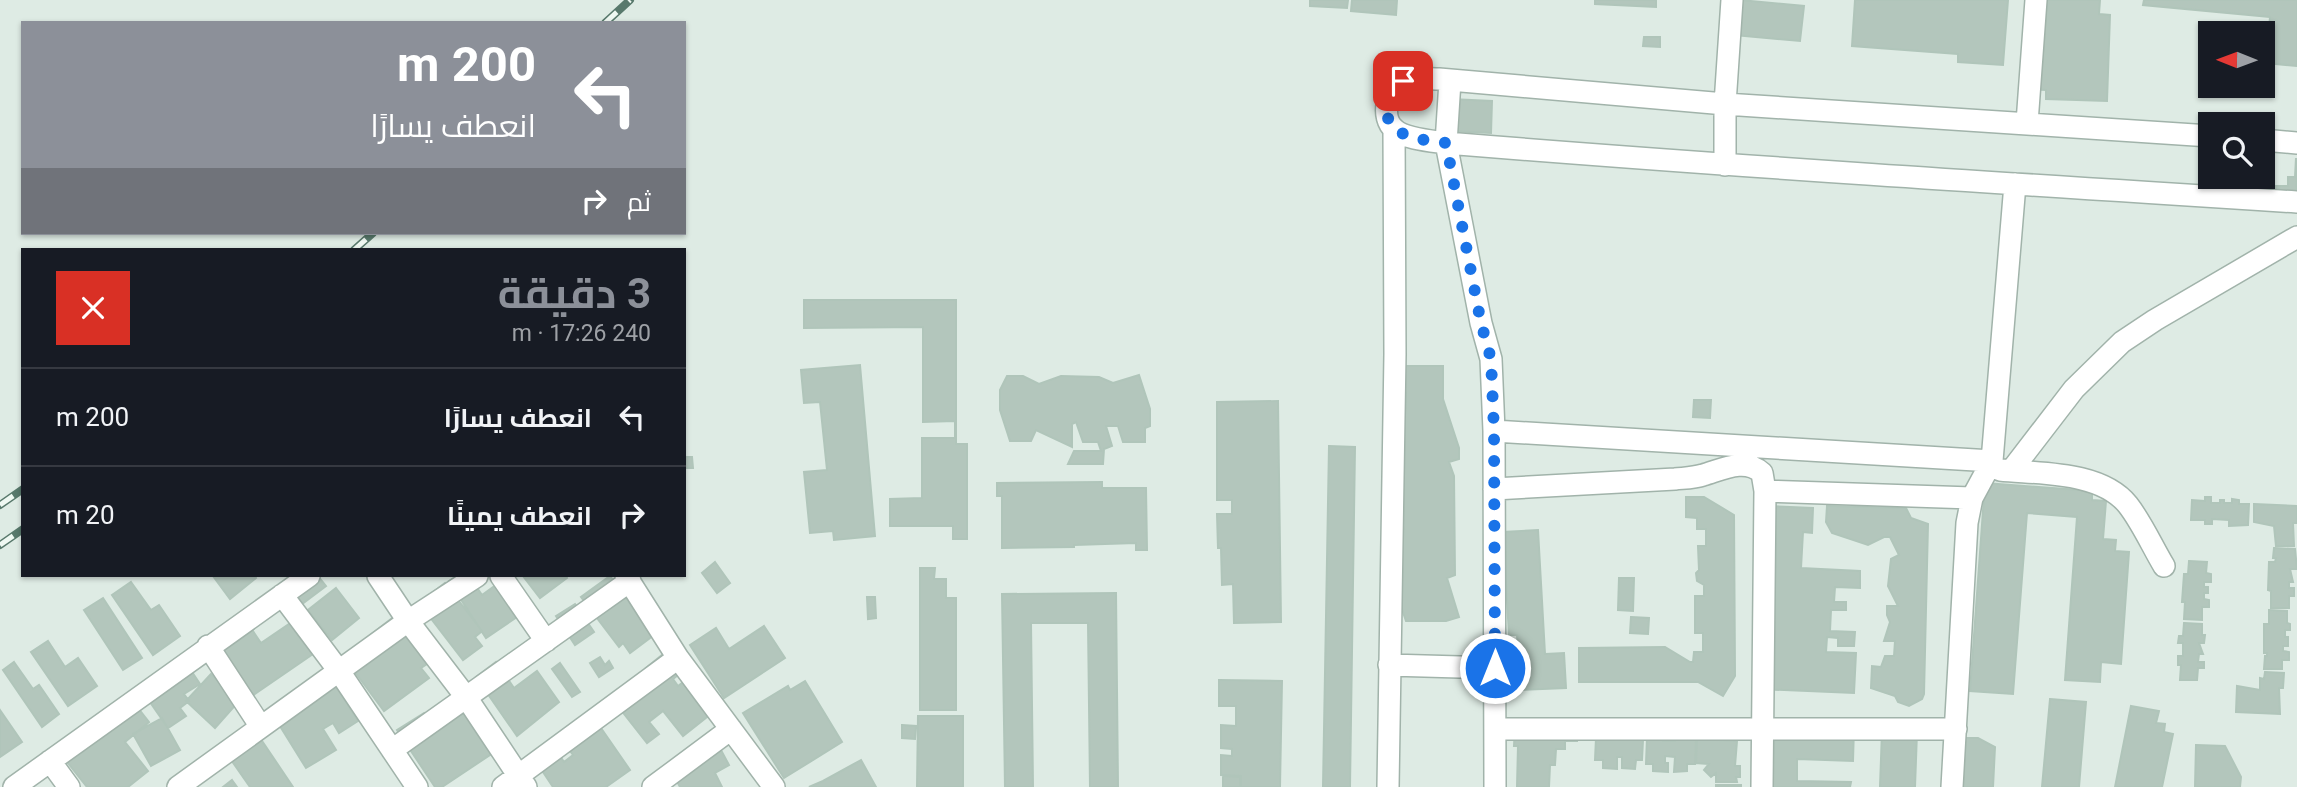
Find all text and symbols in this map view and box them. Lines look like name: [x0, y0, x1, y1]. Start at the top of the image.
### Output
north arrow: [2198, 21, 2275, 98]
map controls: [2198, 21, 2275, 189]
text: 200 m: [397, 36, 536, 93]
icon: left: [560, 49, 651, 140]
pin: [1373, 51, 1433, 111]
icon: arrive: [1384, 62, 1422, 100]
text: انعطف يسارًا: [370, 107, 536, 145]
button: search: [2198, 112, 2275, 189]
icon: right: [575, 182, 613, 220]
text: ثم: [627, 187, 651, 217]
text: 3 دقيقة: [498, 269, 651, 318]
button: close: [56, 271, 130, 345]
text: 240 m · 17:26: [512, 320, 651, 347]
icon: left: [613, 398, 651, 436]
text: 200 m: [56, 402, 129, 432]
text: انعطف يسارًا: [444, 403, 592, 433]
icon: right: [613, 496, 651, 534]
text: 20 m: [56, 500, 115, 530]
text: انعطف يمينًا: [447, 501, 592, 531]
position arrow: [1458, 631, 1532, 705]

